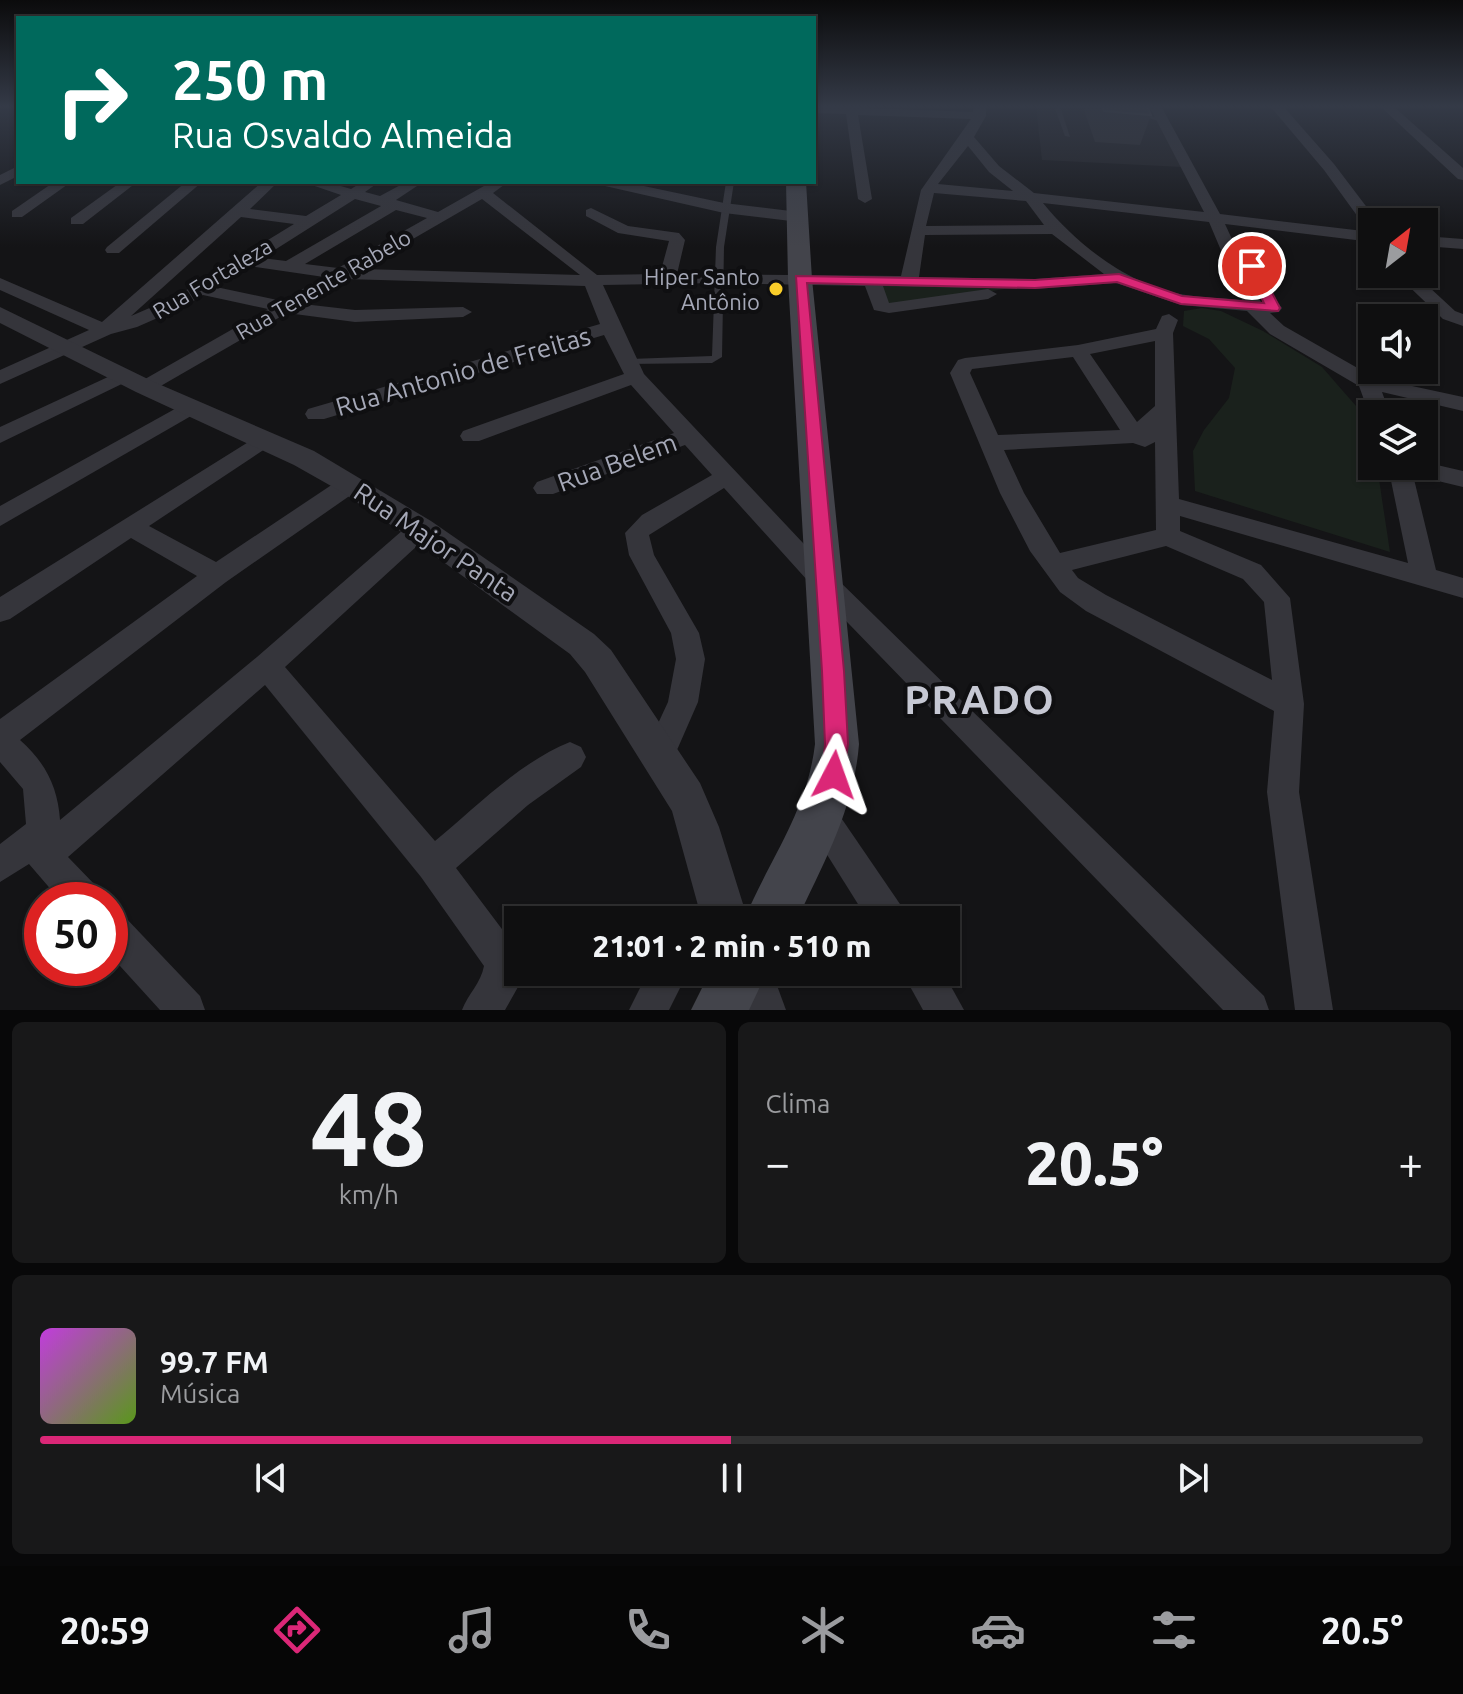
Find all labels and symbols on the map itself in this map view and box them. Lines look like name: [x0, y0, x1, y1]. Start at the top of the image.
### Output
north arrow: [1358, 208, 1438, 288]
street label: Rua Tenente Rabelo: [231, 224, 415, 344]
pin: [1218, 232, 1286, 300]
street label: Rua Fortaleza: [148, 233, 276, 323]
place label: Hiper Santo Antônio: [644, 264, 760, 314]
marker: Hiper Santo Antônio: [767, 280, 785, 298]
street label: Rua Antonio de Freitas: [332, 321, 594, 421]
street label: Rua Belem: [553, 427, 681, 497]
street label: Rua Major Panta: [349, 477, 523, 607]
district label: PRADO: [904, 677, 1056, 722]
position arrow: [792, 733, 876, 817]
speed limit sign: 50: [24, 882, 128, 986]

